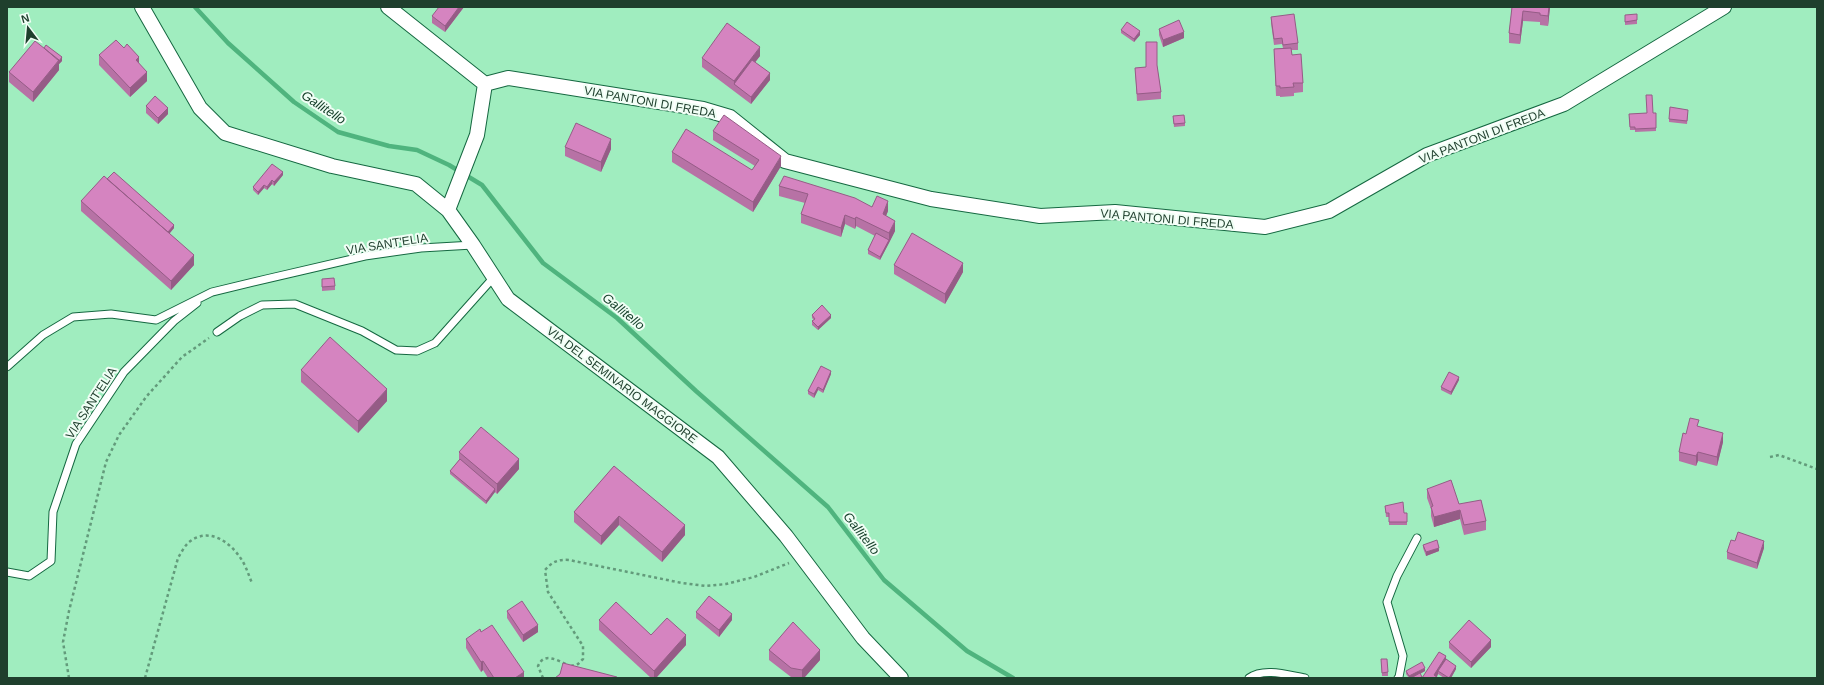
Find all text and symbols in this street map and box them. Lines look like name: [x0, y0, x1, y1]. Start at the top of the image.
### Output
north arrow: [8, 8, 48, 48]
text: N: [20, 12, 31, 25]
street label: VIA PANTONI DI FREDA: [583, 84, 717, 120]
water label: Gallitello: [299, 88, 349, 127]
street label: VIA PANTONI DI FREDA: [1417, 106, 1547, 166]
street label: VIA PANTONI DI FREDA: [1100, 206, 1234, 232]
street label: VIA SANT'ELIA: [345, 231, 429, 257]
water label: Gallitello: [600, 290, 648, 333]
street label: VIA DEL SEMINARIO MAGGIORE: [544, 324, 700, 446]
street label: VIA SANT'ELIA: [63, 365, 119, 441]
water label: Gallitello: [840, 509, 883, 558]

